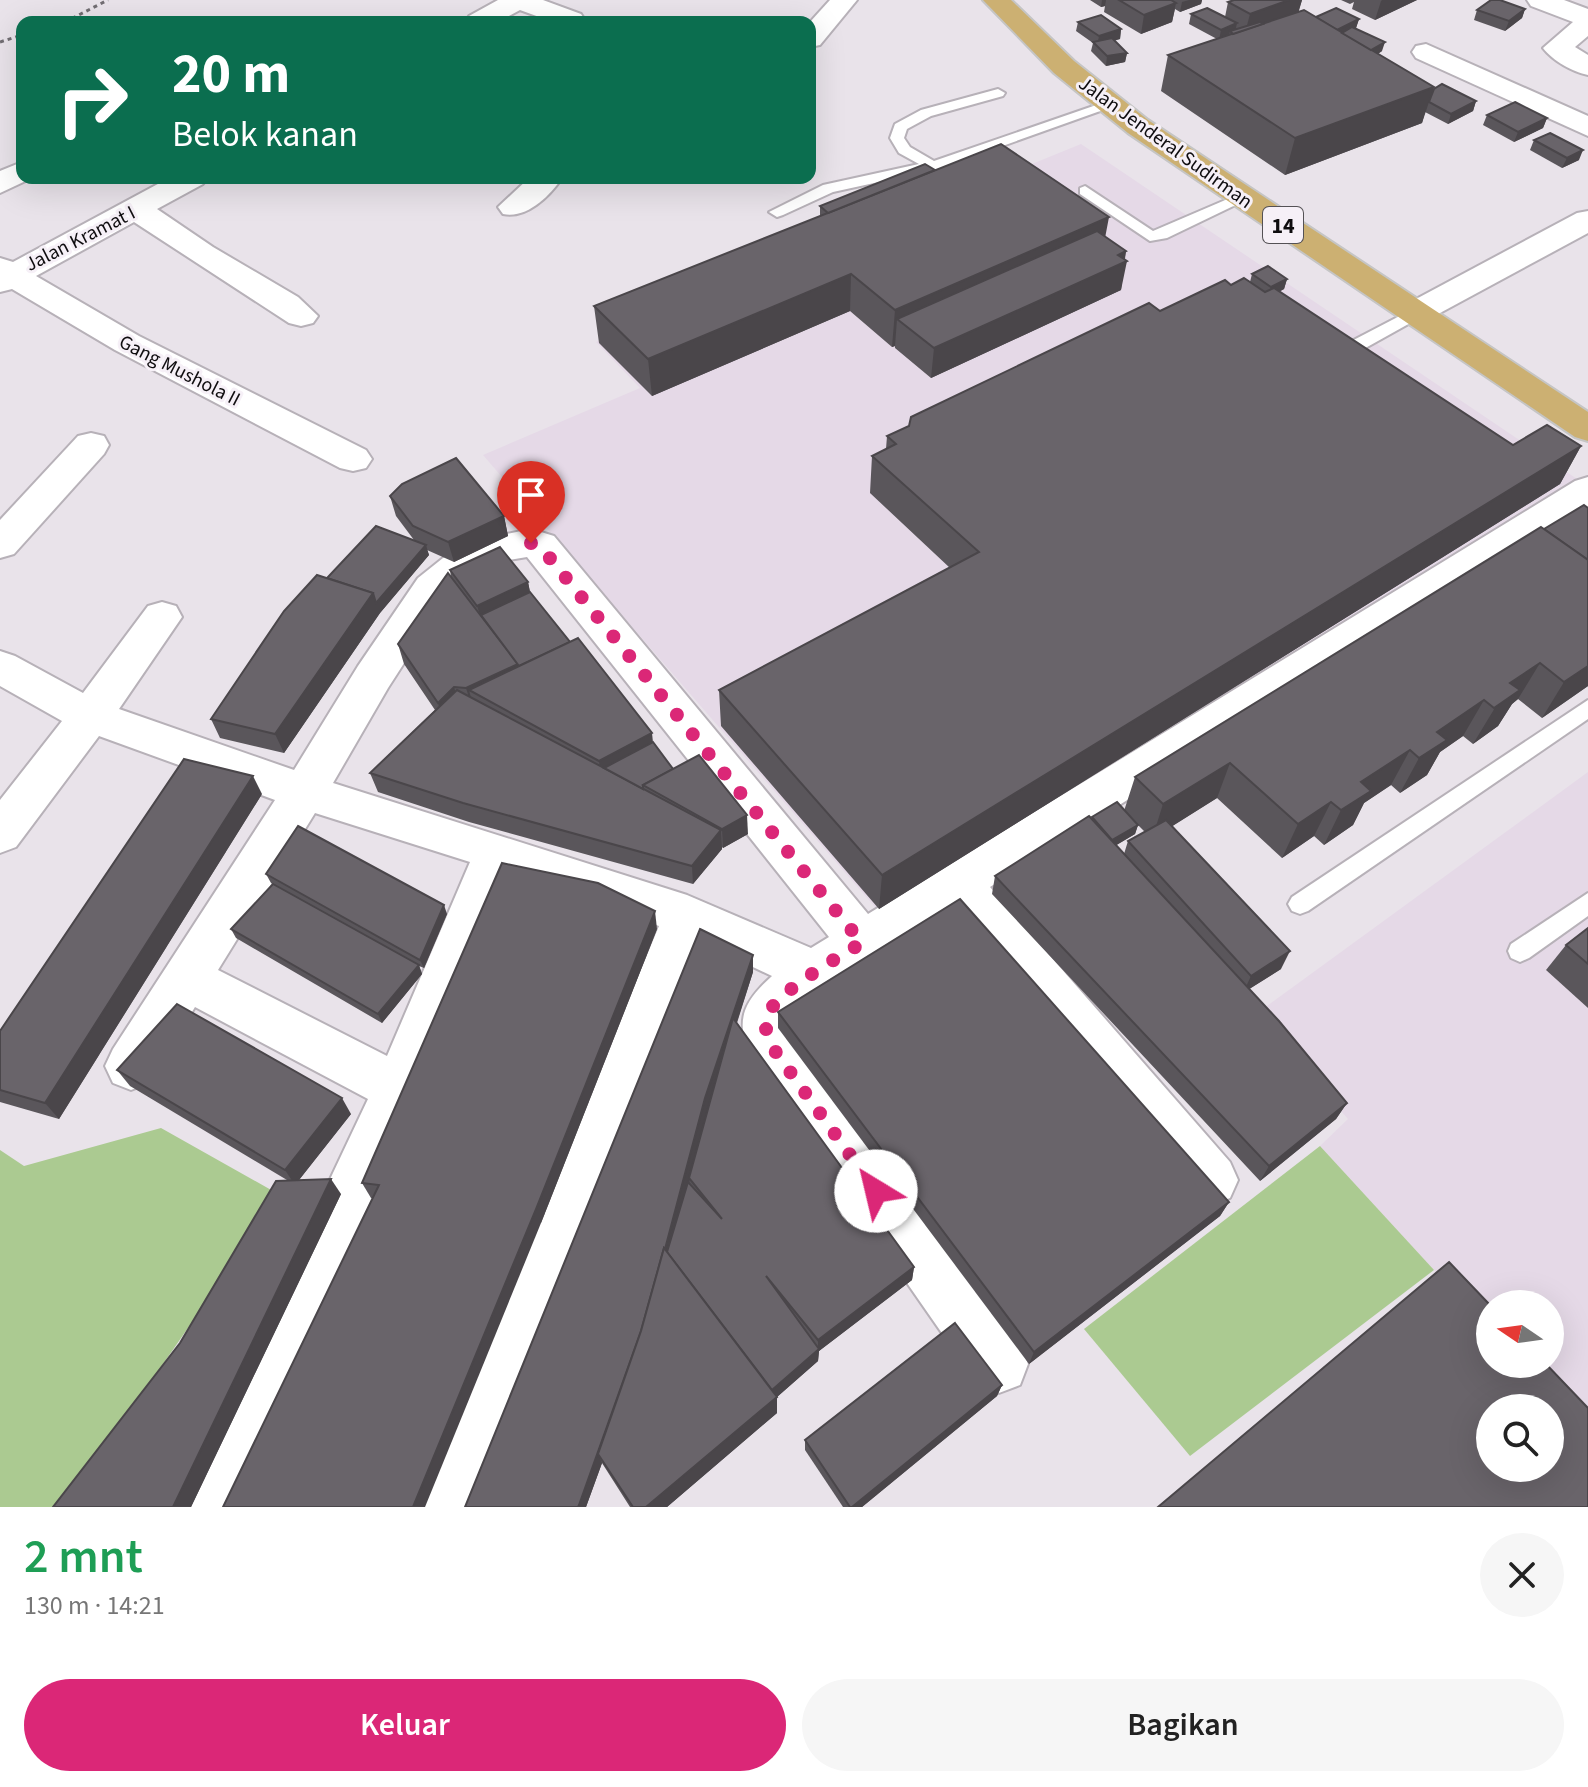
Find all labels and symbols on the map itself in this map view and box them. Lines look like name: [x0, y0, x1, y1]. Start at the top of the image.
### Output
street label: Jalan Jenderal Sudirman: [1073, 70, 1258, 216]
street label: Jalan Kramat I: [20, 199, 140, 279]
road number: 14: [1263, 207, 1303, 243]
street label: Gang Mushola II: [114, 328, 245, 413]
pin: [497, 461, 565, 543]
position arrow: [834, 1149, 918, 1233]
north arrow: [1476, 1290, 1564, 1378]

